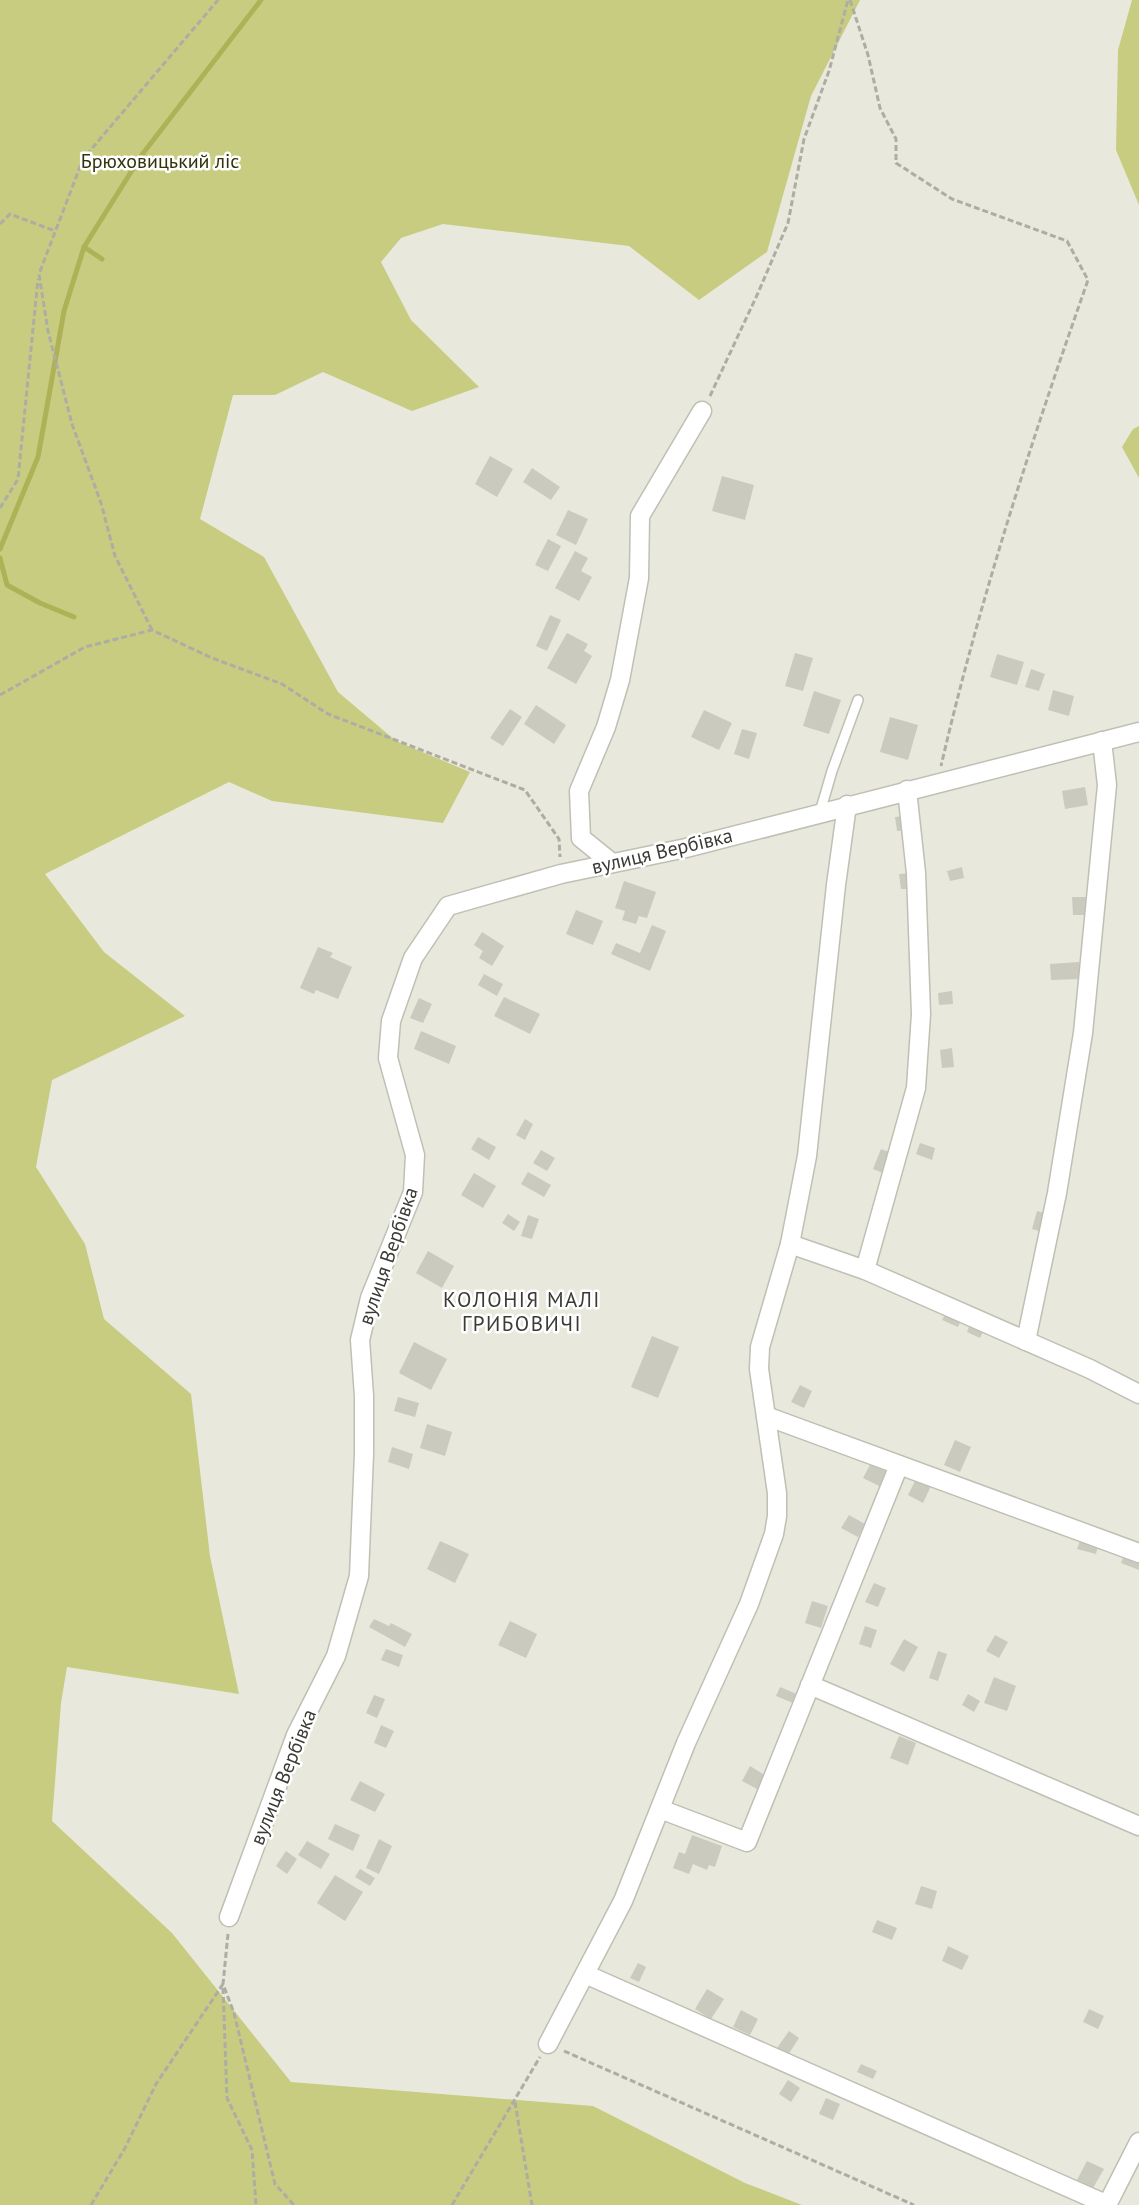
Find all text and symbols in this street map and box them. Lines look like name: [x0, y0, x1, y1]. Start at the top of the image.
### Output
park label: Брюховицький ліс: [81, 148, 239, 174]
street label: вулиця Вербівка: [589, 822, 735, 880]
street label: вулиця Вербівка: [352, 1184, 424, 1328]
district label: КОЛОНІЯ МАЛІ ГРИБОВИЧІ: [443, 1286, 601, 1337]
street label: вулиця Вербівка: [244, 1705, 322, 1849]

